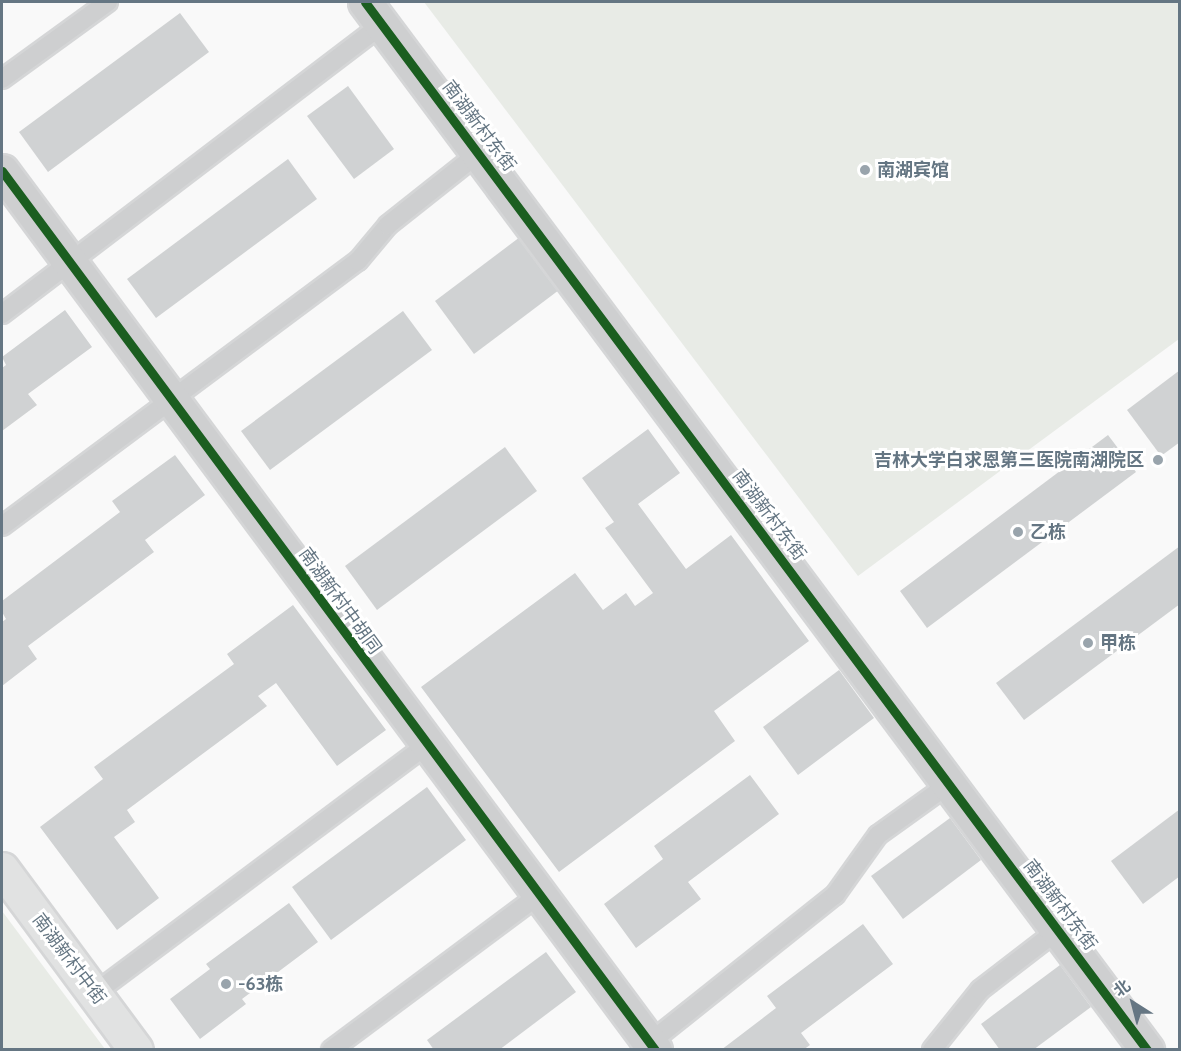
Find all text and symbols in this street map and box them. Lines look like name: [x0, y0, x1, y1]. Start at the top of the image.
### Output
street label: 南湖新村东街: [438, 76, 520, 176]
place label: 南湖宾馆: [877, 159, 949, 181]
marker: 南湖宾馆: [858, 163, 872, 177]
place label: 吉林大学白求恩第三医院南湖院区: [874, 449, 1144, 471]
marker: 吉林大学白求恩第三医院南湖院区: [1149, 451, 1167, 469]
street label: 南湖新村东街: [728, 465, 810, 565]
place label: 乙栋: [1030, 521, 1066, 543]
marker: 乙栋: [1011, 525, 1025, 539]
street label: 南湖新村中胡同: [294, 544, 386, 658]
place label: 甲栋: [1100, 632, 1136, 654]
marker: 甲栋: [1081, 636, 1095, 650]
street label: 南湖新村东街: [1019, 855, 1101, 955]
street label: 南湖新村中街: [28, 909, 110, 1009]
place label: -63栋: [238, 973, 283, 995]
north arrow: [1103, 973, 1163, 1033]
text: 北: [1110, 976, 1134, 1000]
marker: -63栋: [219, 977, 233, 991]

